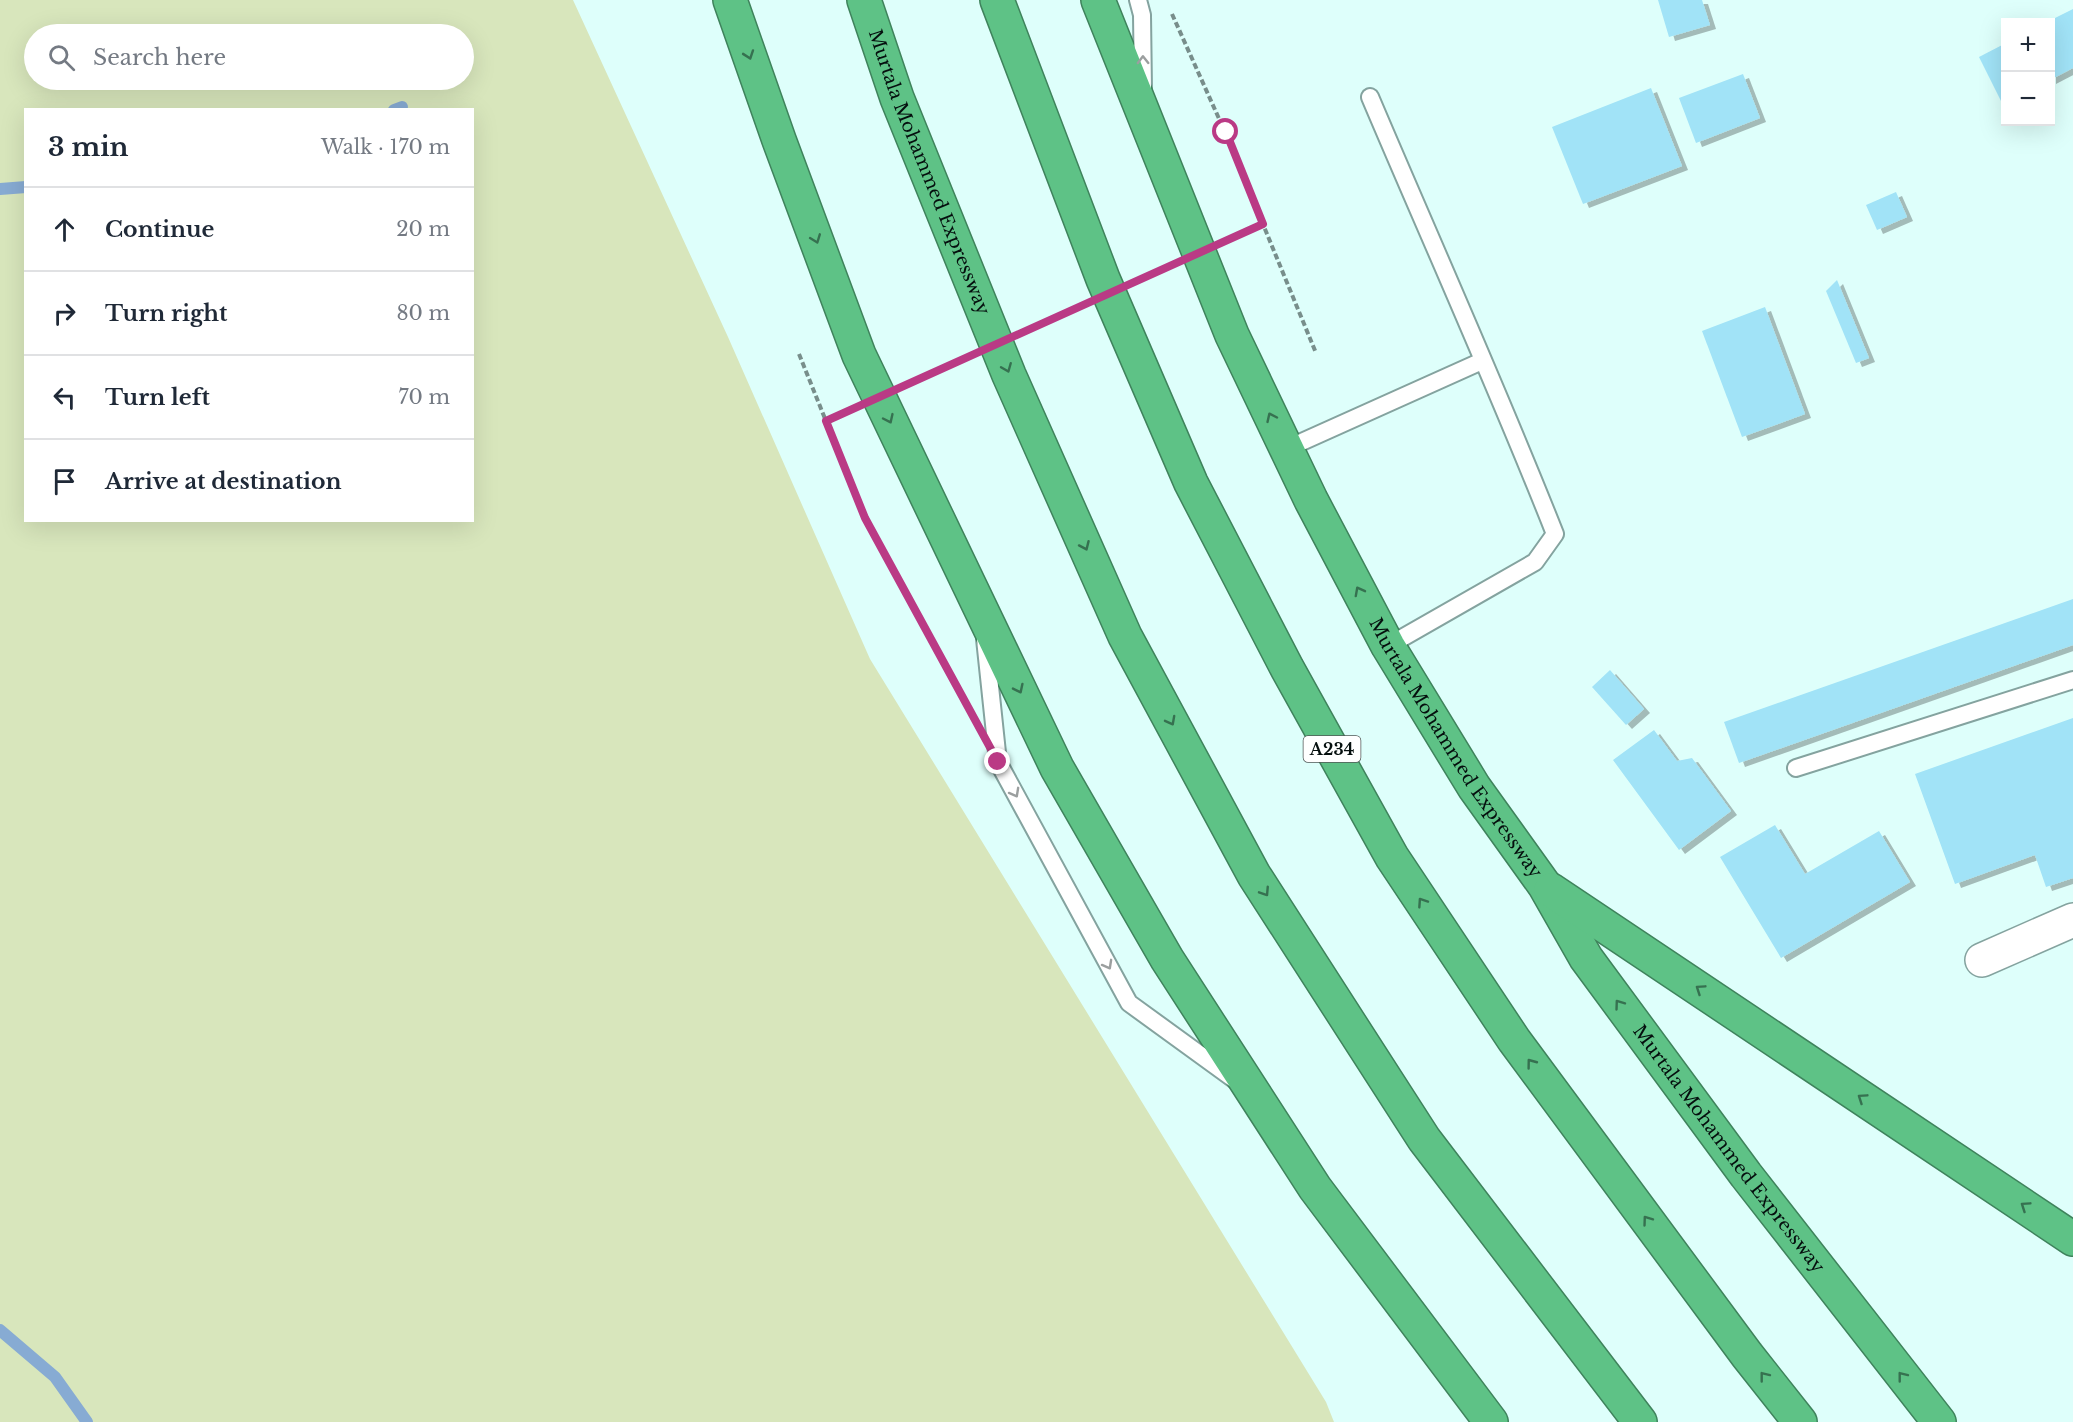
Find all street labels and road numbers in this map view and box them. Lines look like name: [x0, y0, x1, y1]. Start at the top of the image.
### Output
street label: Murtala Mohammed Expressway: [864, 26, 995, 319]
street label: Murtala Mohammed Expressway: [1364, 614, 1547, 883]
road number: A234: [1304, 736, 1360, 762]
street label: Murtala Mohammed Expressway: [1628, 1021, 1830, 1278]

